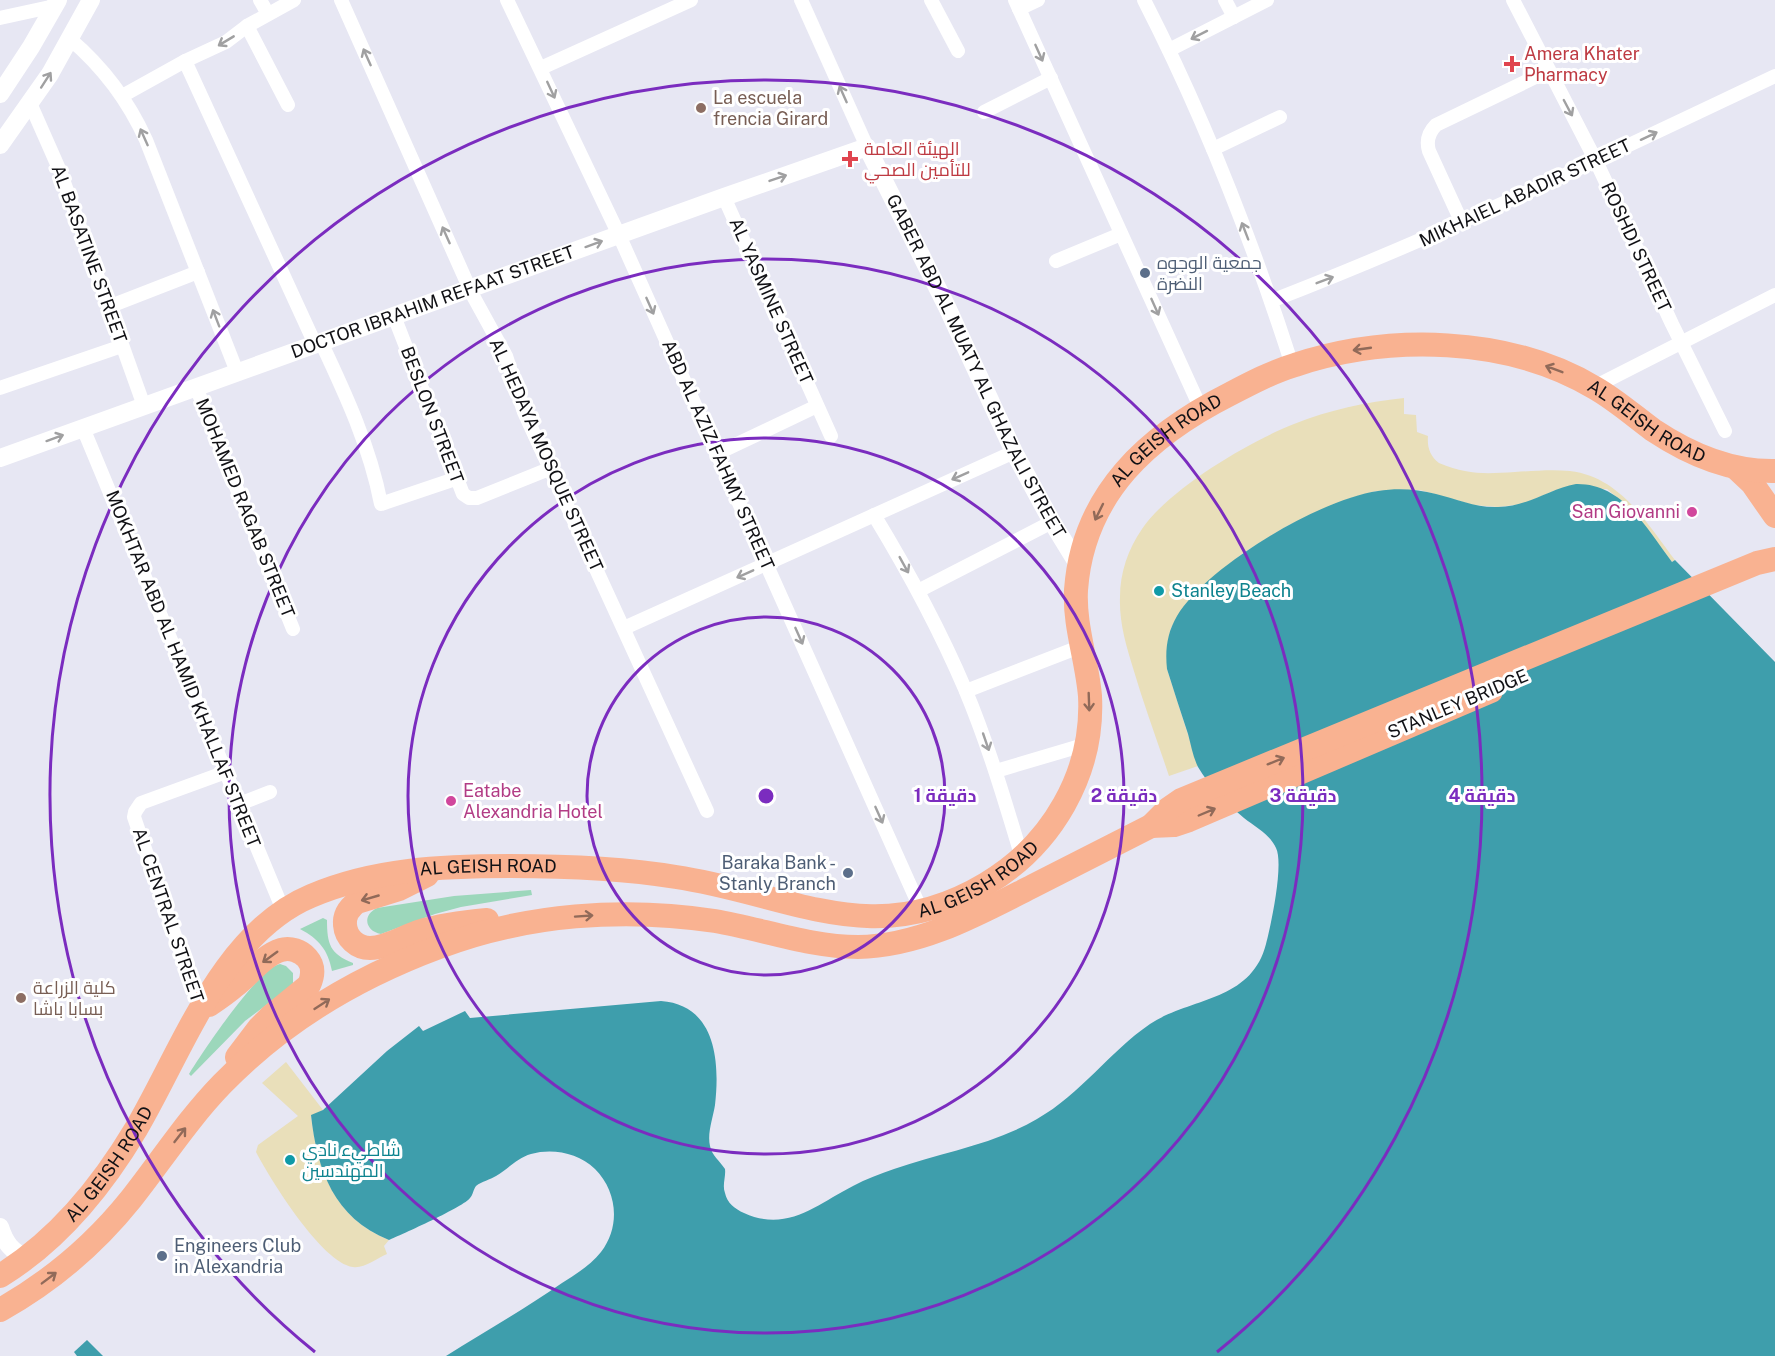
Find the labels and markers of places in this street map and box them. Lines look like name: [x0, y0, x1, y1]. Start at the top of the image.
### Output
place label: Amera Khater Pharmacy: [1524, 43, 1640, 85]
marker: Amera Khater Pharmacy: [1505, 57, 1519, 71]
place label: La escuela frencia Girard: [713, 87, 828, 129]
marker: La escuela frencia Girard: [694, 101, 708, 115]
place label: الهيئة العامة للتأمين الصحي: [864, 138, 971, 184]
marker: الهيئة العامة للتأمين الصحي: [841, 150, 859, 168]
place label: جمعية الوجوه النضرة: [1157, 252, 1262, 295]
marker: جمعية الوجوه النضرة: [1138, 266, 1152, 280]
place label: San Giovanni: [1572, 501, 1680, 522]
marker: San Giovanni: [1685, 505, 1699, 519]
place label: Stanley Beach: [1171, 580, 1291, 601]
marker: Stanley Beach: [1152, 584, 1166, 598]
place label: Eatabe Alexandria Hotel: [463, 780, 603, 822]
centre of rings: [756, 786, 776, 806]
marker: Eatabe Alexandria Hotel: [444, 794, 458, 808]
place label: Baraka Bank - Stanly Branch: [719, 852, 836, 894]
marker: Baraka Bank - Stanly Branch: [841, 866, 855, 880]
place label: كلية الزراعة بسابا باشا: [33, 977, 116, 1019]
marker: كلية الزراعة بسابا باشا: [14, 991, 28, 1005]
place label: شاطيء نادي المهندسين: [302, 1139, 401, 1182]
marker: شاطيء نادي المهندسين: [283, 1153, 297, 1167]
place label: Engineers Club in Alexandria: [174, 1235, 301, 1277]
marker: Engineers Club in Alexandria: [155, 1249, 169, 1263]

